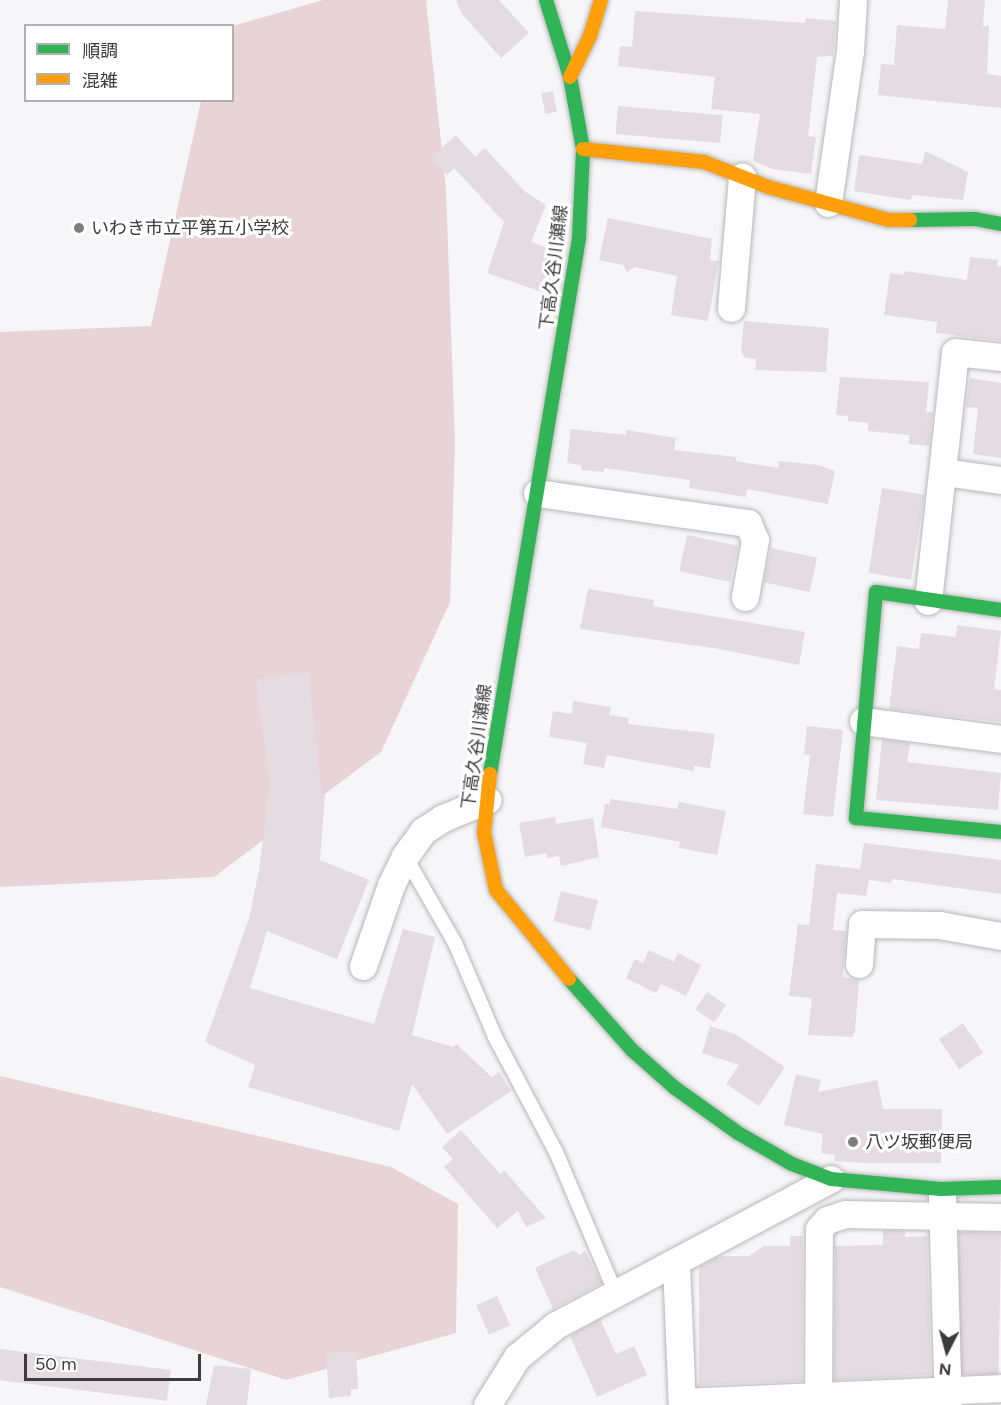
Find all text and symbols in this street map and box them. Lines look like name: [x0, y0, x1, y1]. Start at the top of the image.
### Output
legend: [24, 24, 234, 102]
text: 順調: [82, 40, 118, 62]
text: 混雑: [82, 70, 118, 92]
street label: 下高久谷川瀬線: [536, 204, 572, 332]
place label: いわき市立平第五小学校: [91, 217, 289, 239]
marker: いわき市立平第五小学校: [72, 221, 86, 235]
street label: 下高久谷川瀬線: [458, 683, 496, 811]
place label: 八ツ坂郵便局: [865, 1131, 973, 1153]
marker: 八ツ坂郵便局: [846, 1135, 860, 1149]
north arrow: [917, 1321, 977, 1381]
scale bar: [27, 1342, 204, 1380]
text: 50 m: [35, 1353, 77, 1375]
text: N: [938, 1359, 952, 1379]

